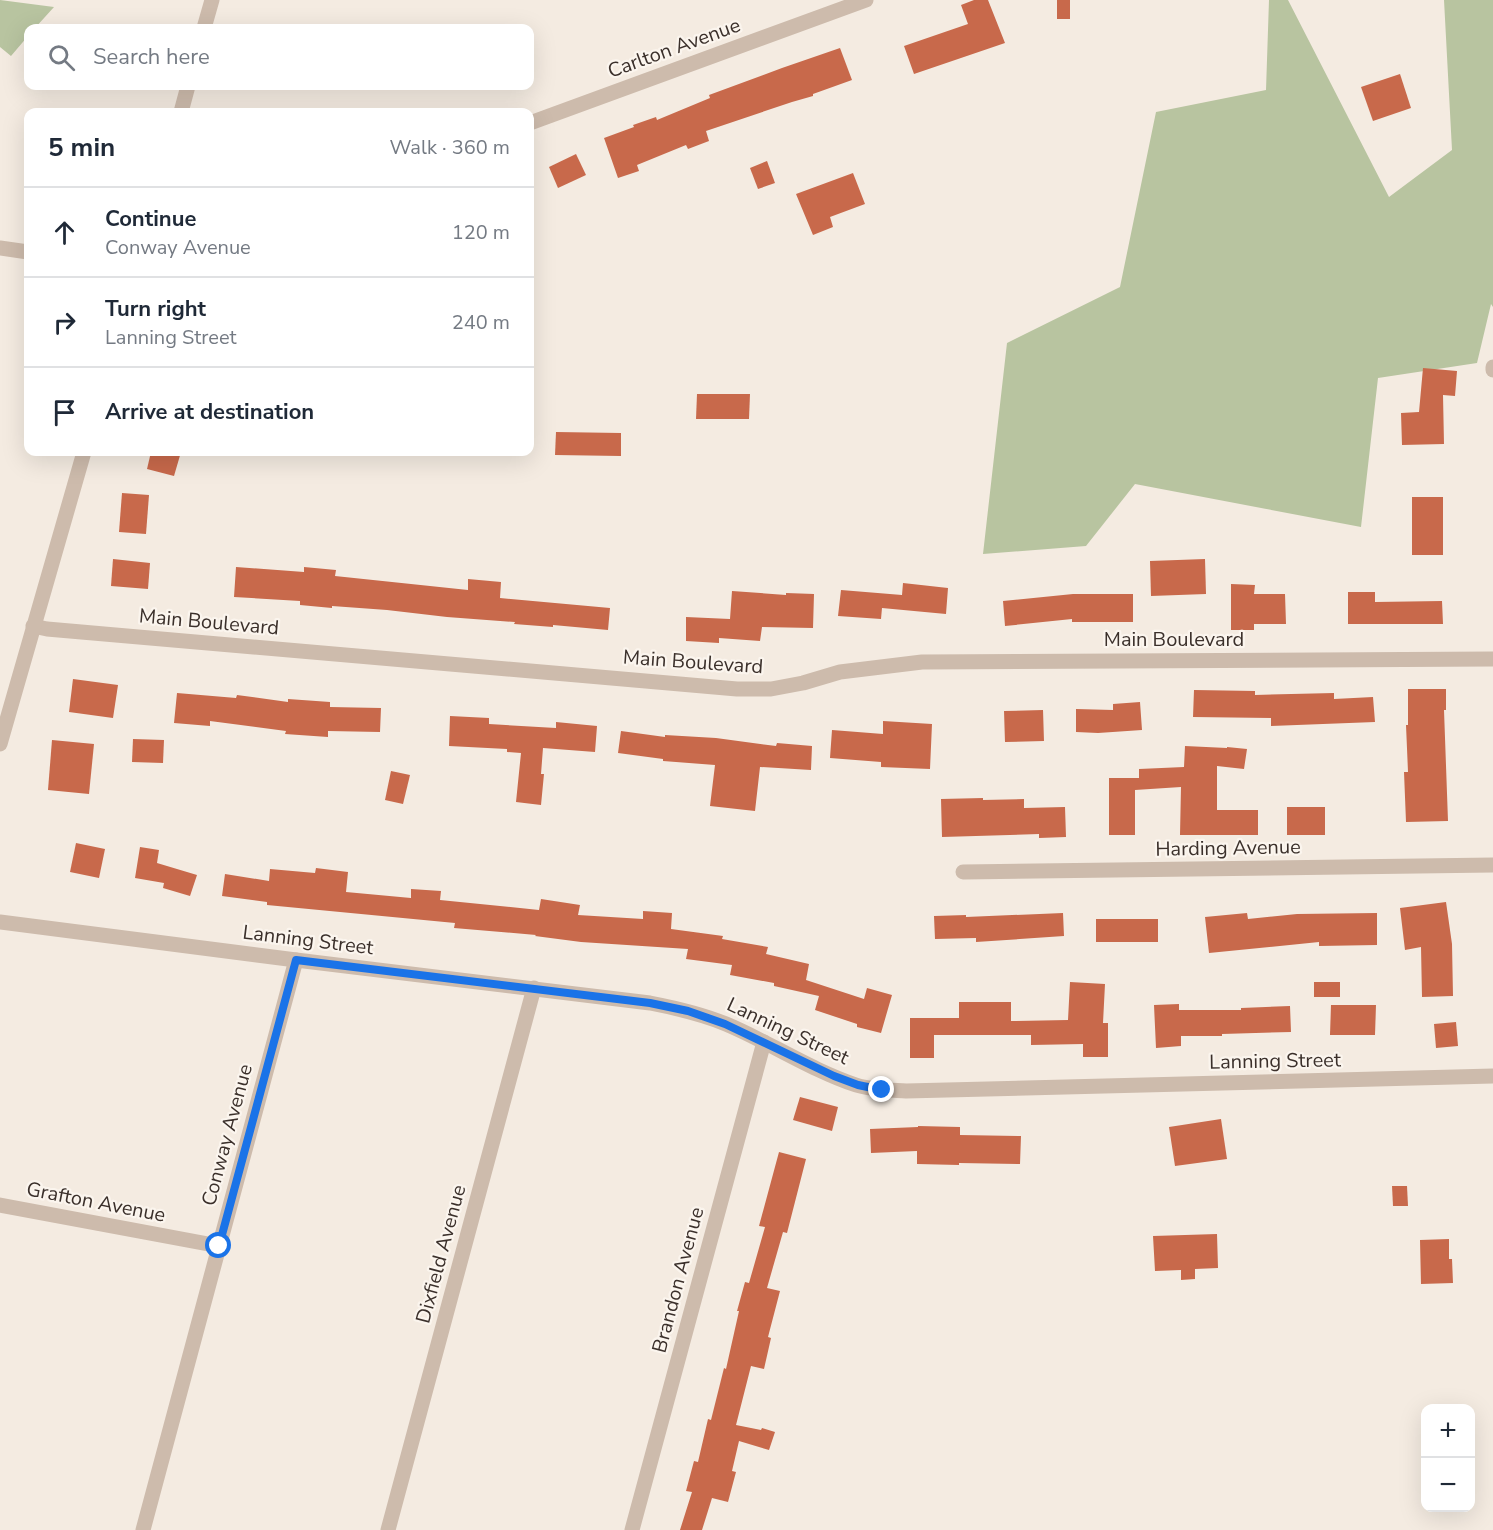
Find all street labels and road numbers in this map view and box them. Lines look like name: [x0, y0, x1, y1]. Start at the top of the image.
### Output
street label: Carlton Avenue: [604, 12, 744, 84]
street label: Main Boulevard: [138, 602, 280, 642]
street label: Main Boulevard: [1104, 626, 1244, 653]
street label: Main Boulevard: [622, 644, 764, 680]
street label: Harding Avenue: [1155, 833, 1301, 863]
street label: Lanning Street: [241, 919, 376, 962]
street label: Lanning Street: [723, 991, 854, 1071]
street label: Lanning Street: [1209, 1046, 1342, 1076]
street label: Conway Avenue: [195, 1061, 259, 1209]
street label: Grafton Avenue: [24, 1175, 168, 1229]
street label: Dixfield Avenue: [410, 1182, 472, 1326]
street label: Brandon Avenue: [646, 1204, 710, 1356]

